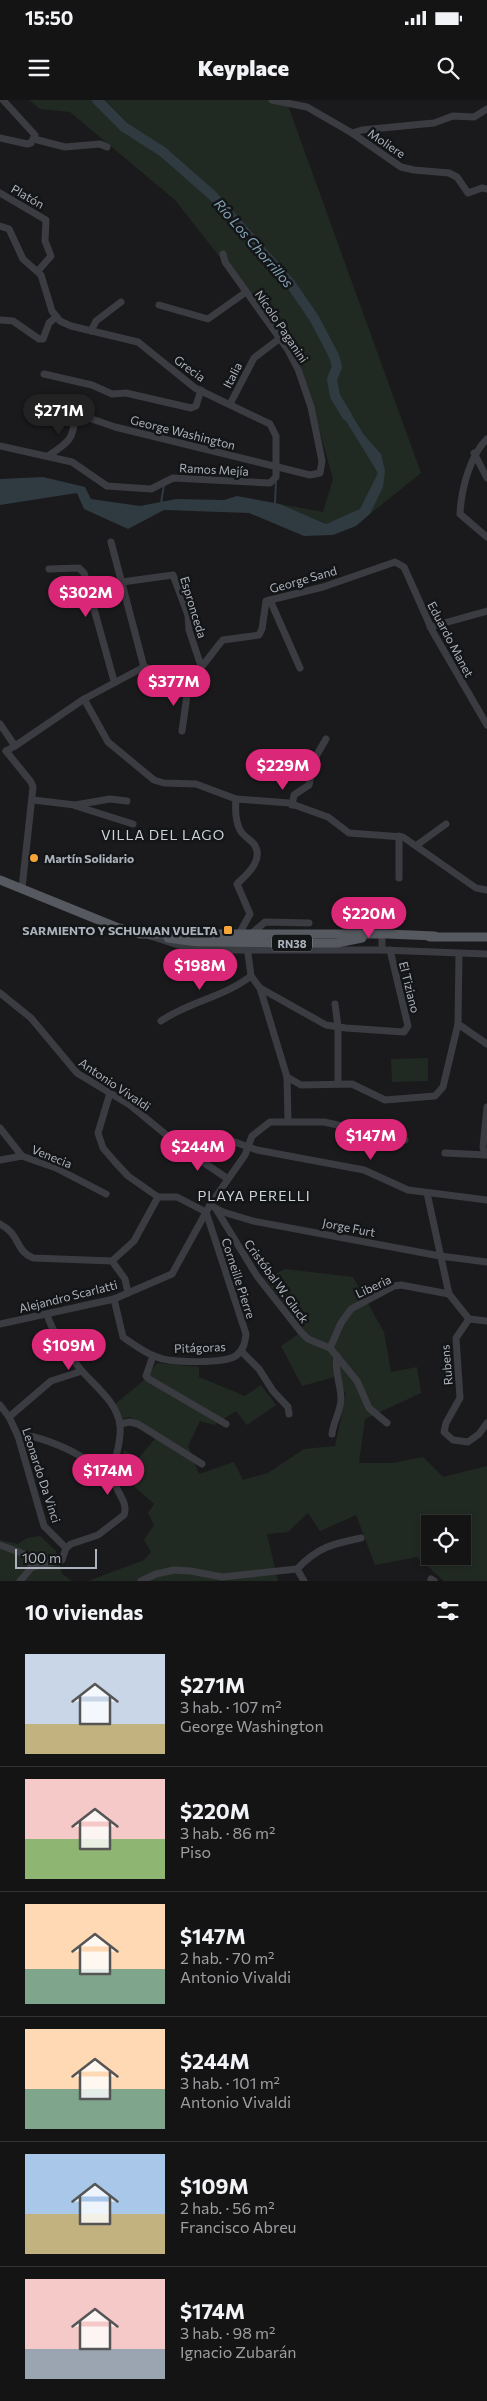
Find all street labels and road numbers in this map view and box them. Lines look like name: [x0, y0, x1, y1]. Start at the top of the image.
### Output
street label: Moliere: [366, 125, 408, 161]
street label: Platón: [9, 181, 47, 211]
street label: Nícolo Paganini: [253, 287, 311, 365]
street label: Grecia: [172, 352, 208, 384]
street label: Italia: [220, 360, 244, 390]
street label: George Washington: [129, 412, 237, 452]
street label: Ramos Mejía: [179, 460, 249, 478]
street label: George Sand: [268, 563, 338, 595]
street label: Espronceda: [178, 574, 210, 640]
street label: Eduardo Manet: [425, 599, 477, 679]
road number: RN38: [272, 934, 312, 951]
street label: El Tiziano: [397, 960, 423, 1014]
street label: Antonio Vivaldi: [77, 1055, 153, 1113]
street label: Venecia: [30, 1142, 74, 1170]
street label: Jorge Furt: [321, 1215, 377, 1240]
street label: Corneille Pierre: [219, 1236, 259, 1320]
street label: Cristóbal W. Gluck: [242, 1236, 312, 1326]
street label: Liberia: [353, 1272, 393, 1300]
street label: Alejandro Scarlatti: [17, 1277, 119, 1315]
street label: Pitágoras: [174, 1339, 226, 1355]
street label: Rubens: [437, 1344, 455, 1386]
street label: Leonardo Da Vinci: [20, 1426, 64, 1524]

